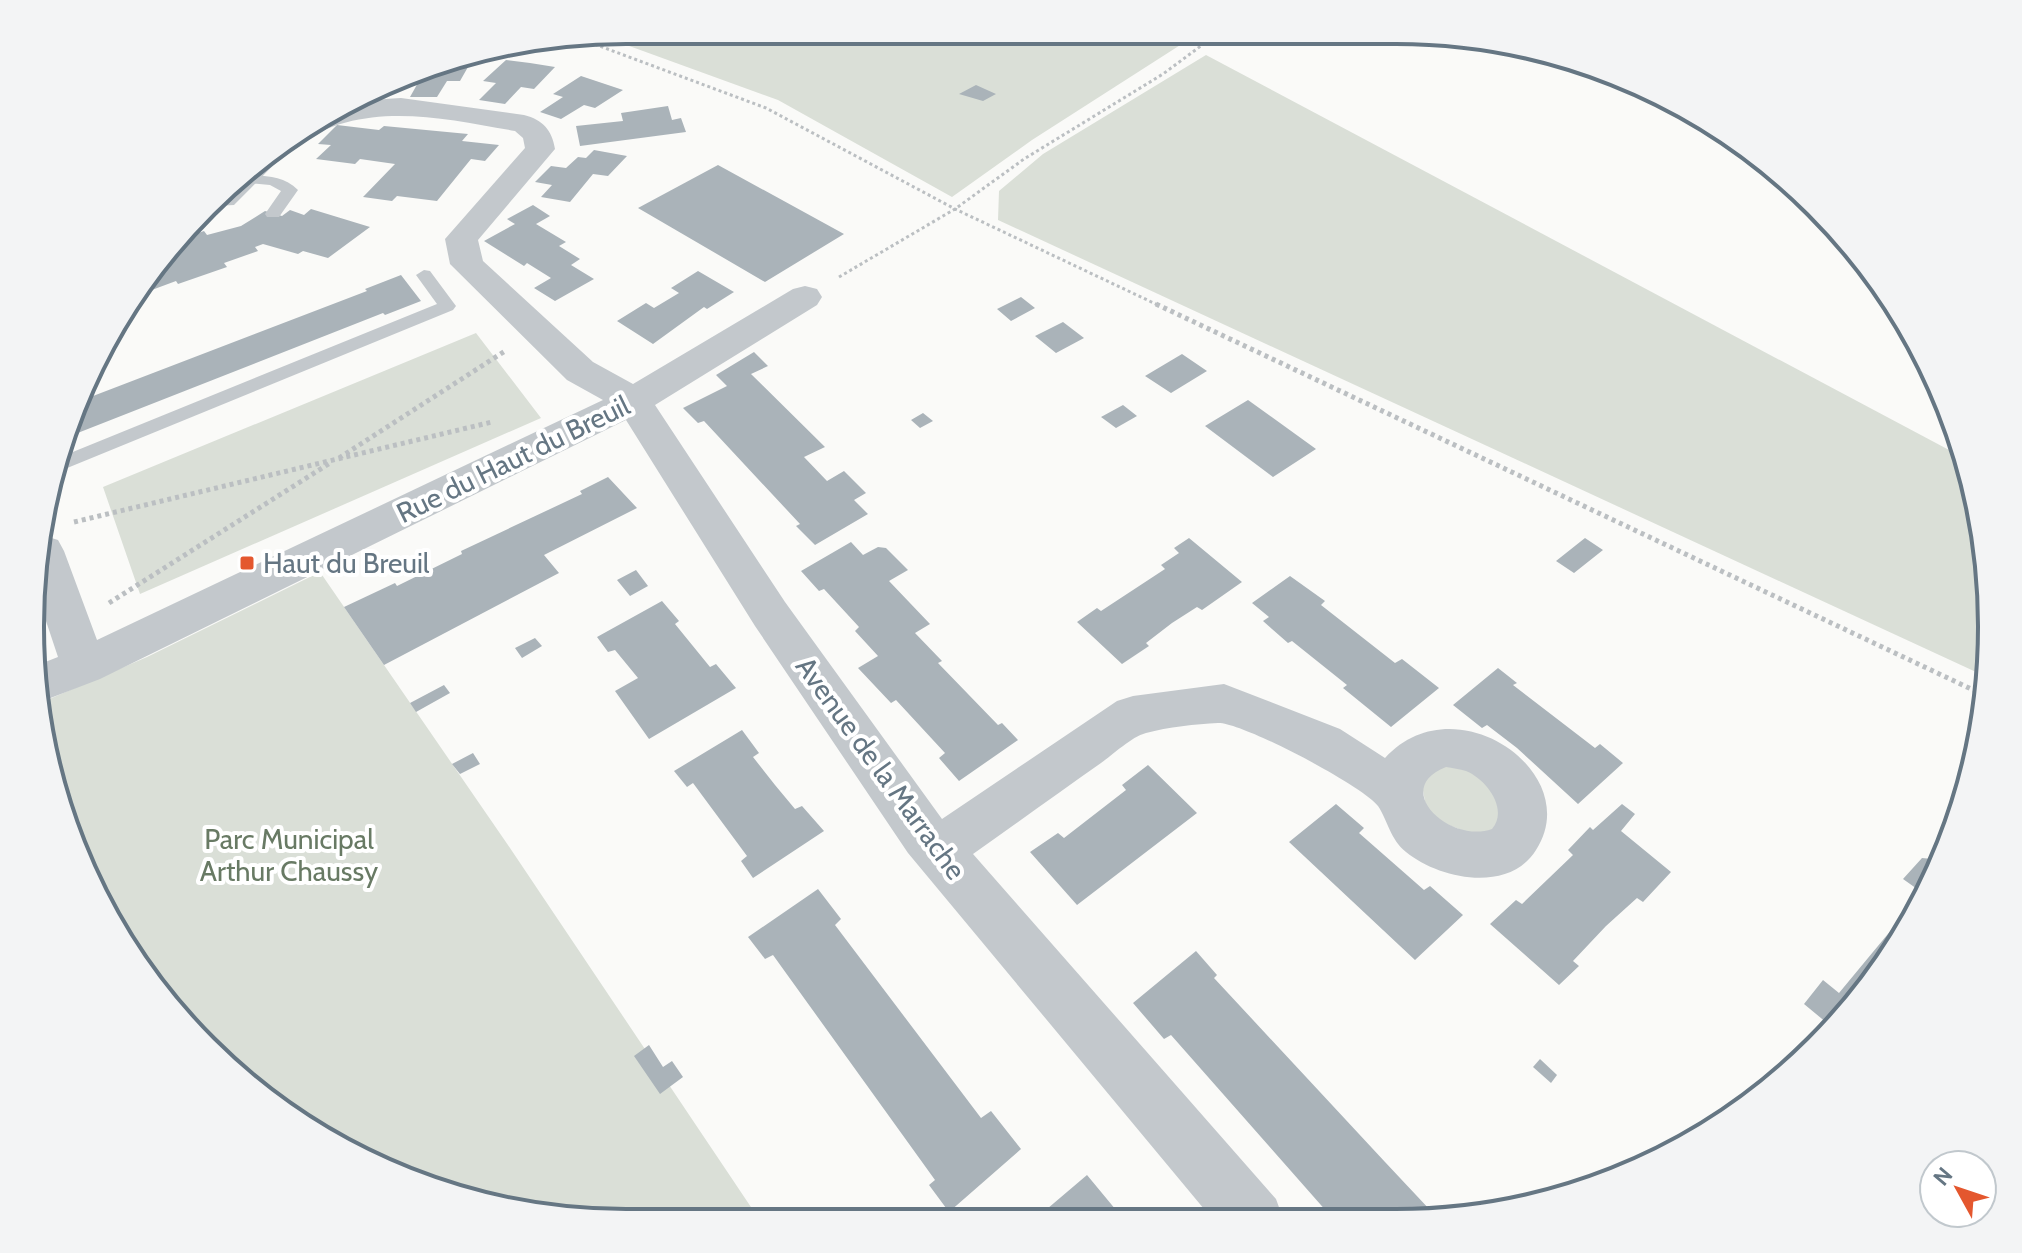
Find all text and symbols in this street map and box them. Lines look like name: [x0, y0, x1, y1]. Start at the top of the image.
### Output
street label: Rue du Haut du Breuil: [391, 388, 635, 530]
place label: Haut du Breuil: [263, 546, 430, 580]
marker: Haut du Breuil: [238, 554, 256, 572]
street label: Avenue de la Marrache: [789, 650, 973, 886]
park label: Parc Municipal Arthur Chaussy: [200, 822, 378, 888]
north arrow: [1918, 1149, 1998, 1229]
text: N: [1928, 1162, 1958, 1191]

